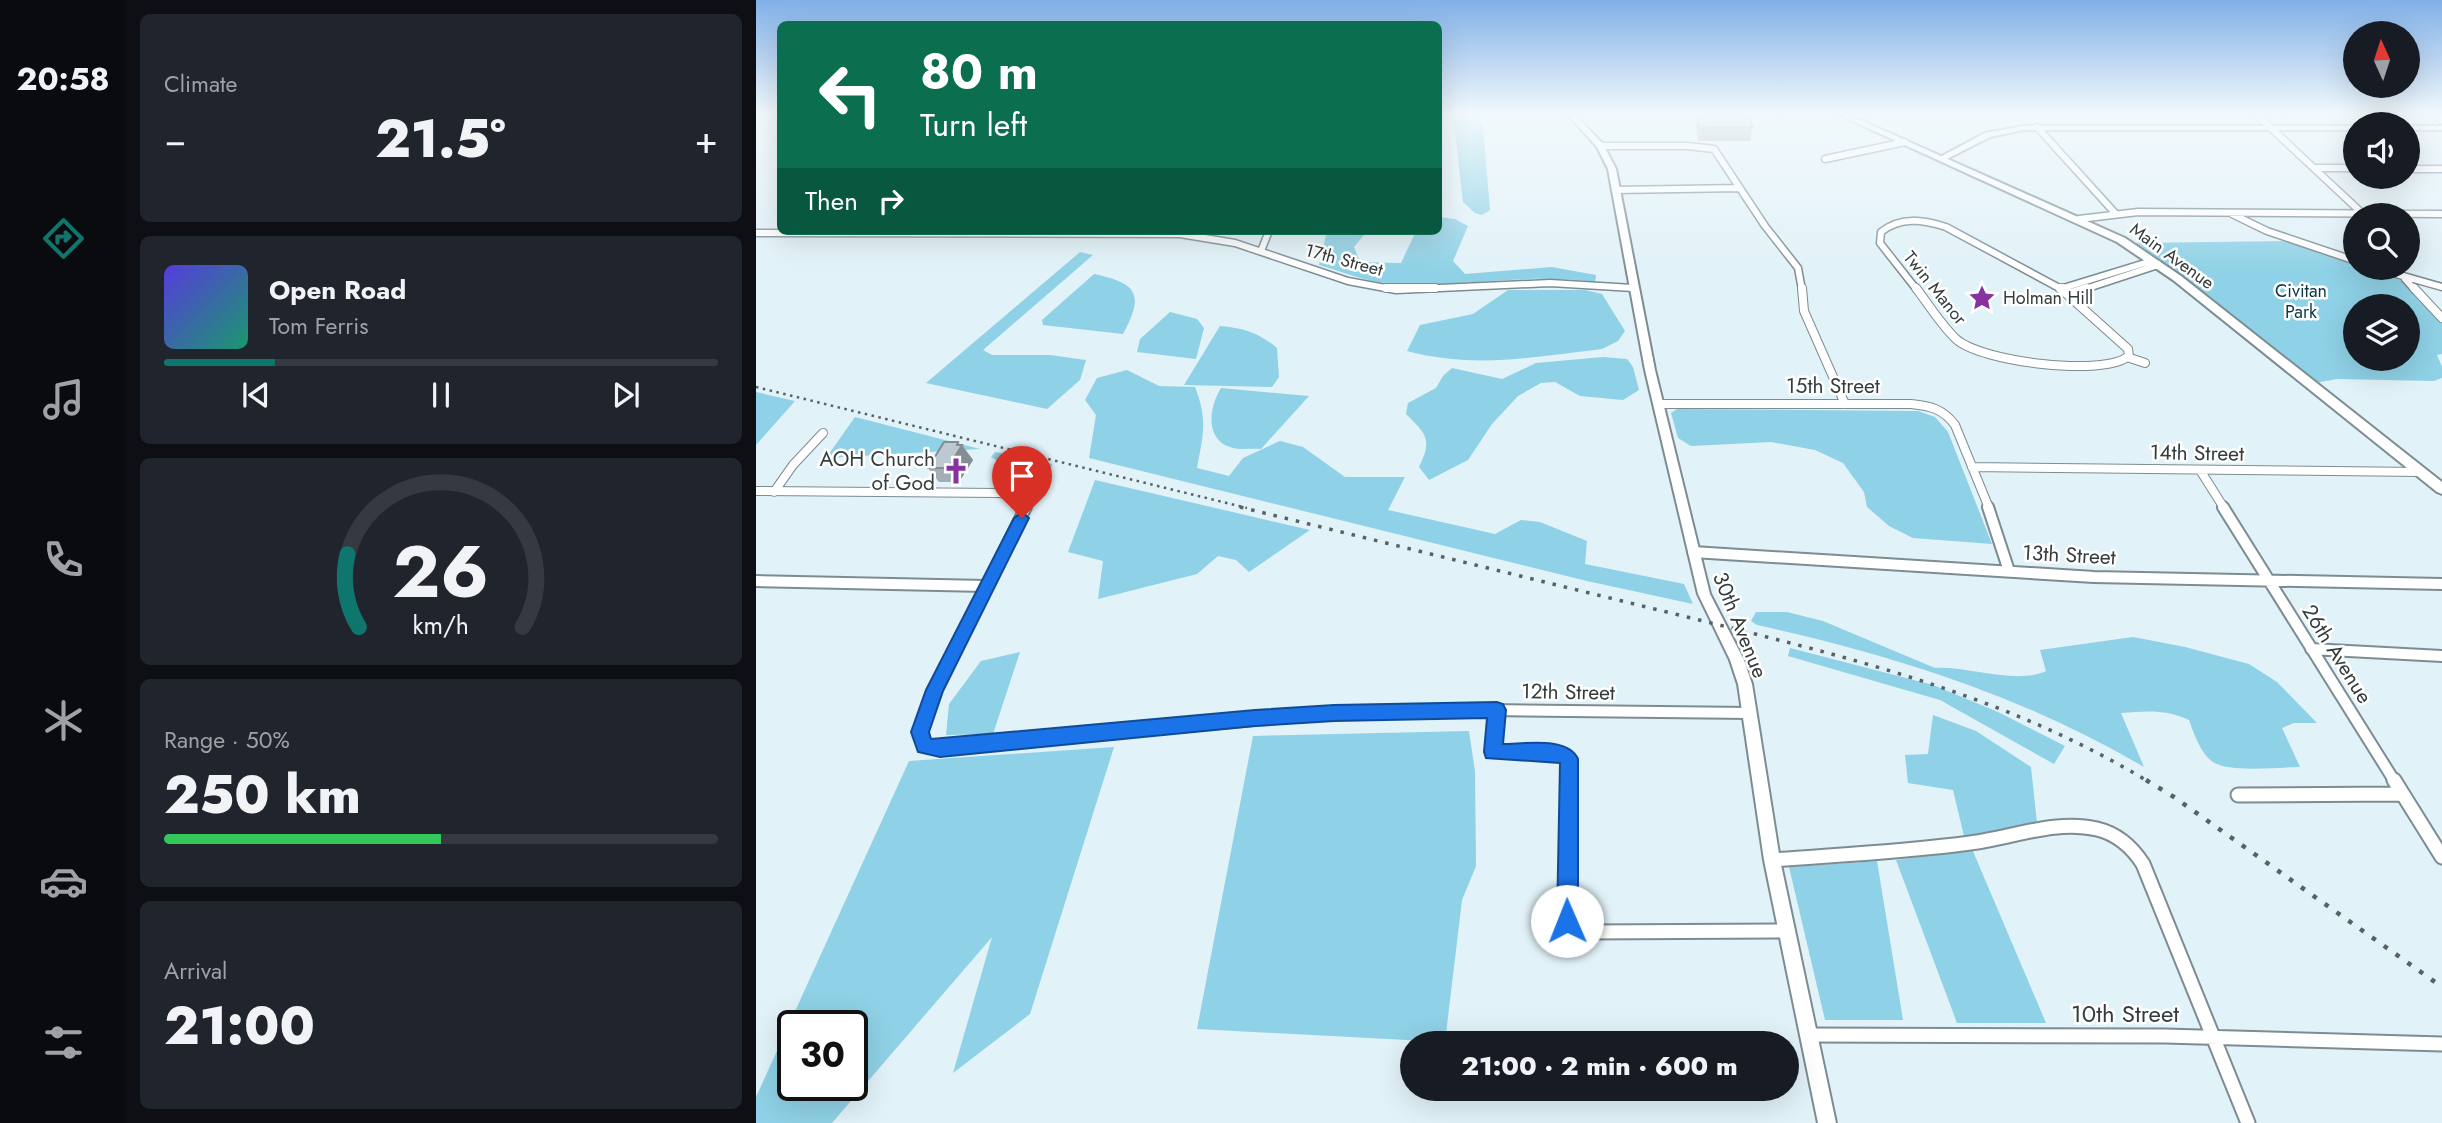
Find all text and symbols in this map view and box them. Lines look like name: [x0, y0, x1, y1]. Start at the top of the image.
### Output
north arrow: [2343, 21, 2420, 98]
map controls: [2343, 21, 2420, 371]
text: 80 m: [920, 37, 1038, 107]
icon: left: [805, 49, 896, 140]
text: 20:58: [16, 56, 110, 102]
text: Climate: [164, 67, 237, 101]
text: 21.5°: [375, 101, 506, 177]
text: Turn left: [920, 102, 1027, 148]
text: −: [164, 112, 186, 167]
text: +: [695, 112, 718, 167]
button: sound: [2343, 112, 2420, 189]
text: Then: [805, 182, 858, 220]
icon: right: [872, 182, 910, 220]
button: search: [2343, 203, 2420, 280]
icon: directions: [39, 214, 88, 263]
street label: Main Avenue: [2124, 216, 2220, 296]
street label: 17th Street: [1302, 237, 1386, 283]
street label: Twin Manor: [1897, 246, 1973, 331]
text: Open Road: [269, 271, 406, 309]
park label: Civitan Park: [2275, 278, 2327, 325]
place icon: Holman Hill: [1967, 283, 1997, 313]
place label: Holman Hill: [2003, 285, 2093, 311]
button: layers: [2343, 294, 2420, 371]
text: Tom Ferris: [269, 309, 368, 343]
street label: 15th Street: [1786, 371, 1880, 401]
icon: music: [39, 375, 88, 424]
icon: previous: [237, 376, 275, 414]
icon: pause: [422, 376, 460, 414]
icon: next: [607, 376, 645, 414]
street label: 14th Street: [2150, 437, 2244, 469]
place label: AOH Church of God: [819, 444, 935, 498]
pin: [992, 446, 1052, 518]
church icon: AOH Church of God: [941, 456, 971, 486]
icon: arrive: [1003, 457, 1041, 495]
text: 26: [393, 520, 489, 625]
icon: phone: [39, 535, 88, 584]
street label: 13th Street: [2022, 538, 2116, 572]
street label: 30th Avenue: [1705, 568, 1775, 683]
street label: 26th Avenue: [2295, 599, 2379, 710]
text: km/h: [413, 607, 469, 643]
street label: 12th Street: [1521, 676, 1615, 708]
icon: climate: [39, 696, 88, 745]
text: Range · 50%: [164, 723, 290, 757]
text: 250 km: [164, 757, 361, 833]
icon: car: [39, 857, 88, 906]
position arrow: [1530, 884, 1604, 958]
text: Arrival: [164, 954, 227, 988]
text: 21:00: [164, 988, 315, 1064]
street label: 10th Street: [2071, 996, 2179, 1031]
speed limit sign: 30: [777, 1010, 868, 1101]
icon: filters: [39, 1018, 88, 1067]
text: 21:00 · 2 min · 600 m: [1461, 1047, 1738, 1085]

